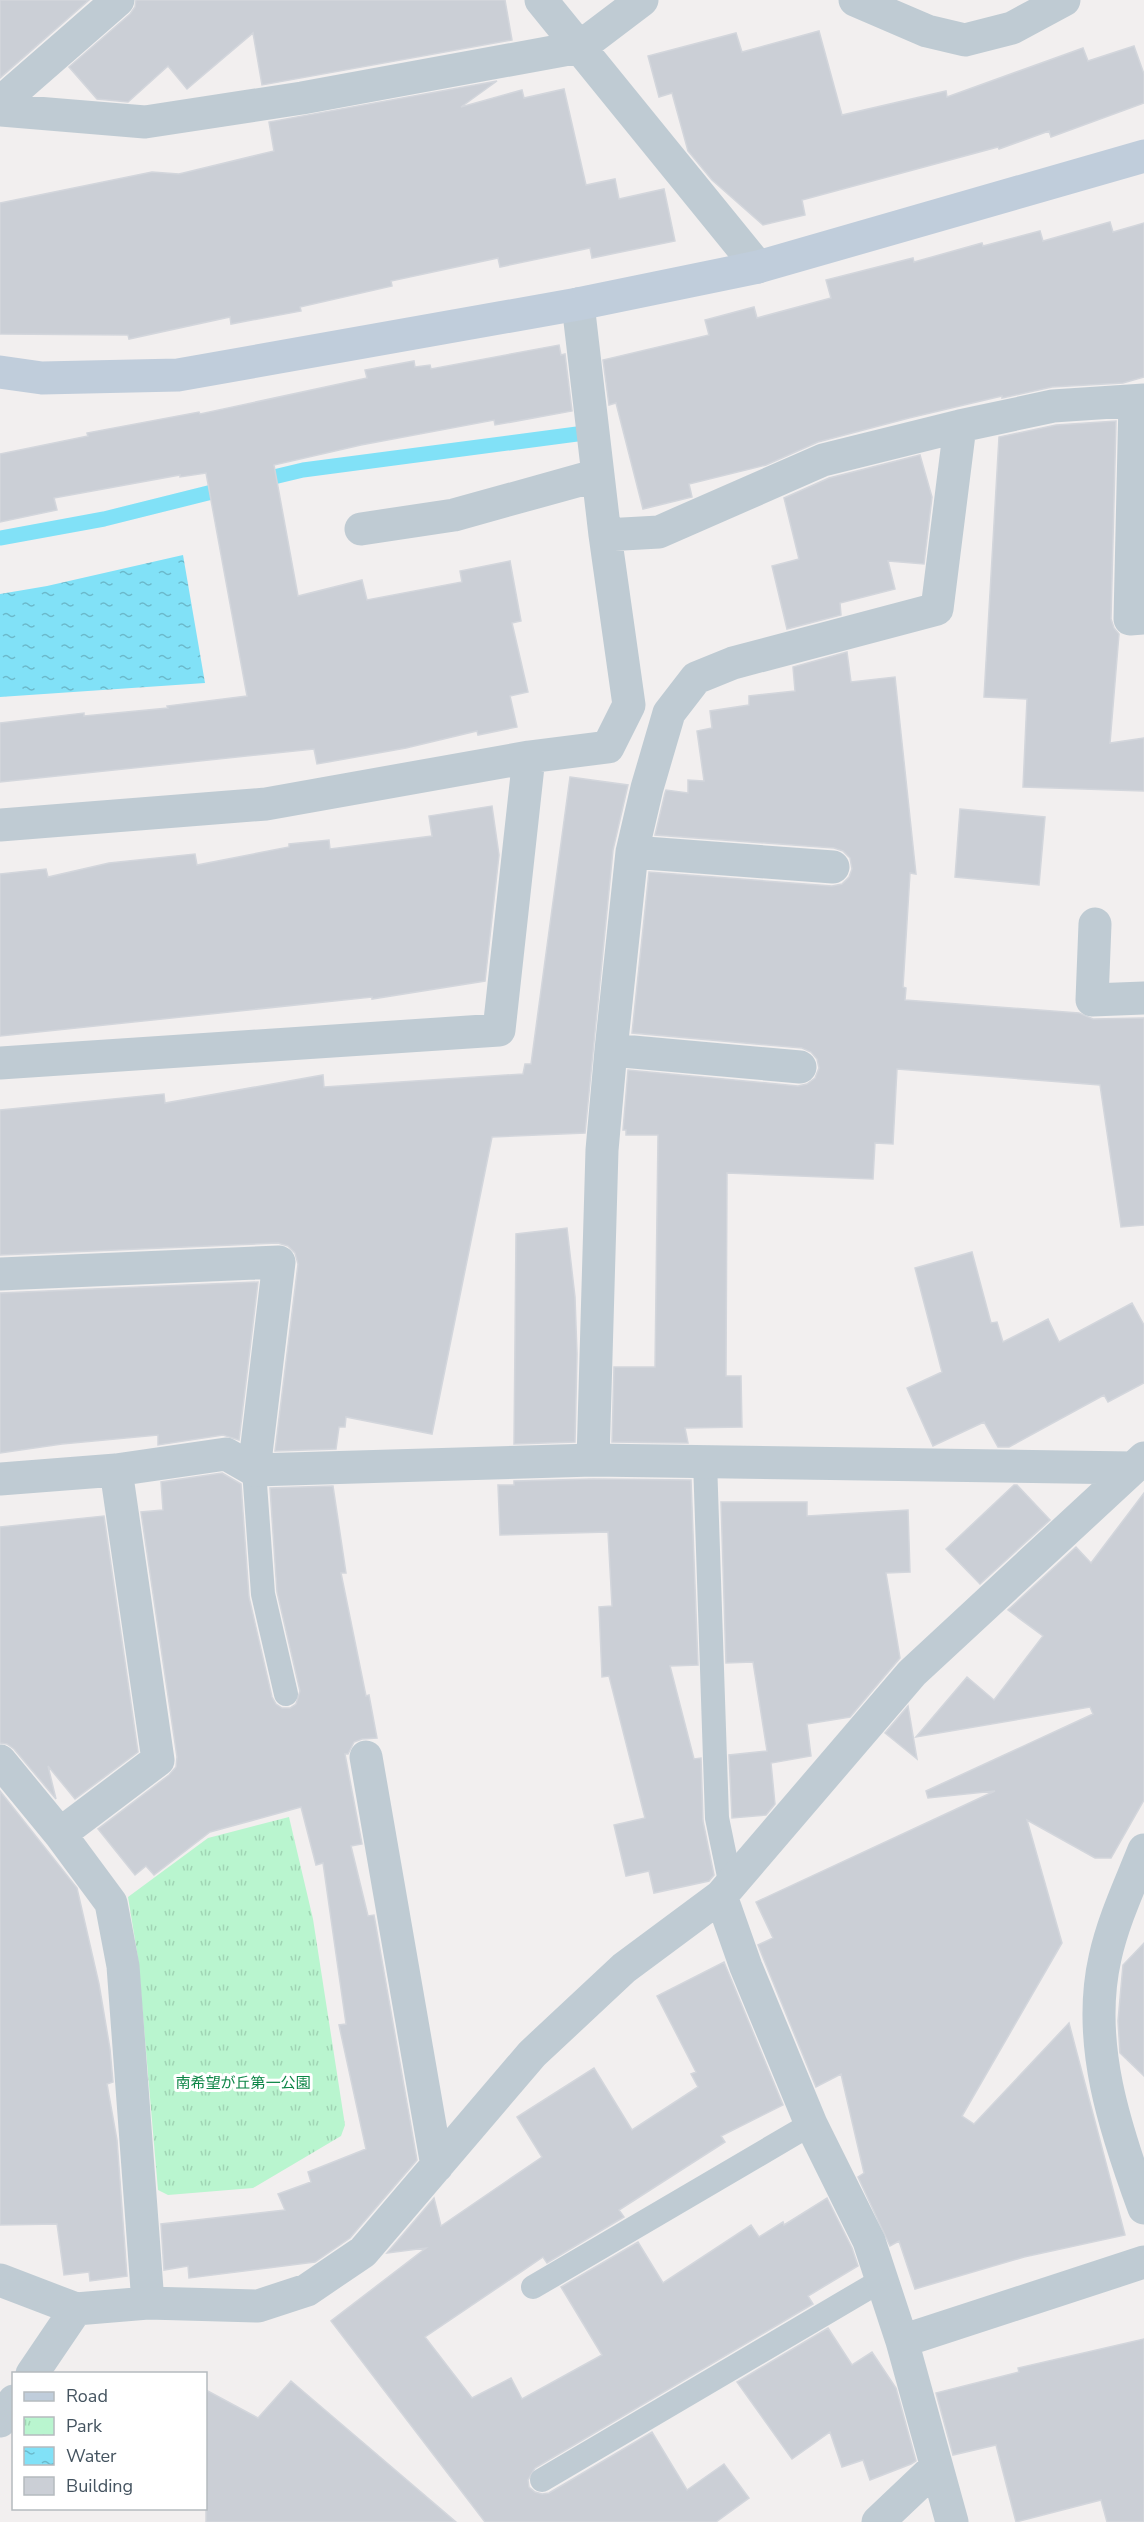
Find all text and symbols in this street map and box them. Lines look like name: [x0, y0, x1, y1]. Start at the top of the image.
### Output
park label: 南希望が丘第一公園: [175, 2073, 311, 2093]
legend: [12, 2372, 207, 2510]
text: Road: [66, 2384, 108, 2408]
text: Park: [66, 2414, 103, 2438]
text: Water: [66, 2444, 117, 2468]
text: Building: [66, 2474, 133, 2498]

